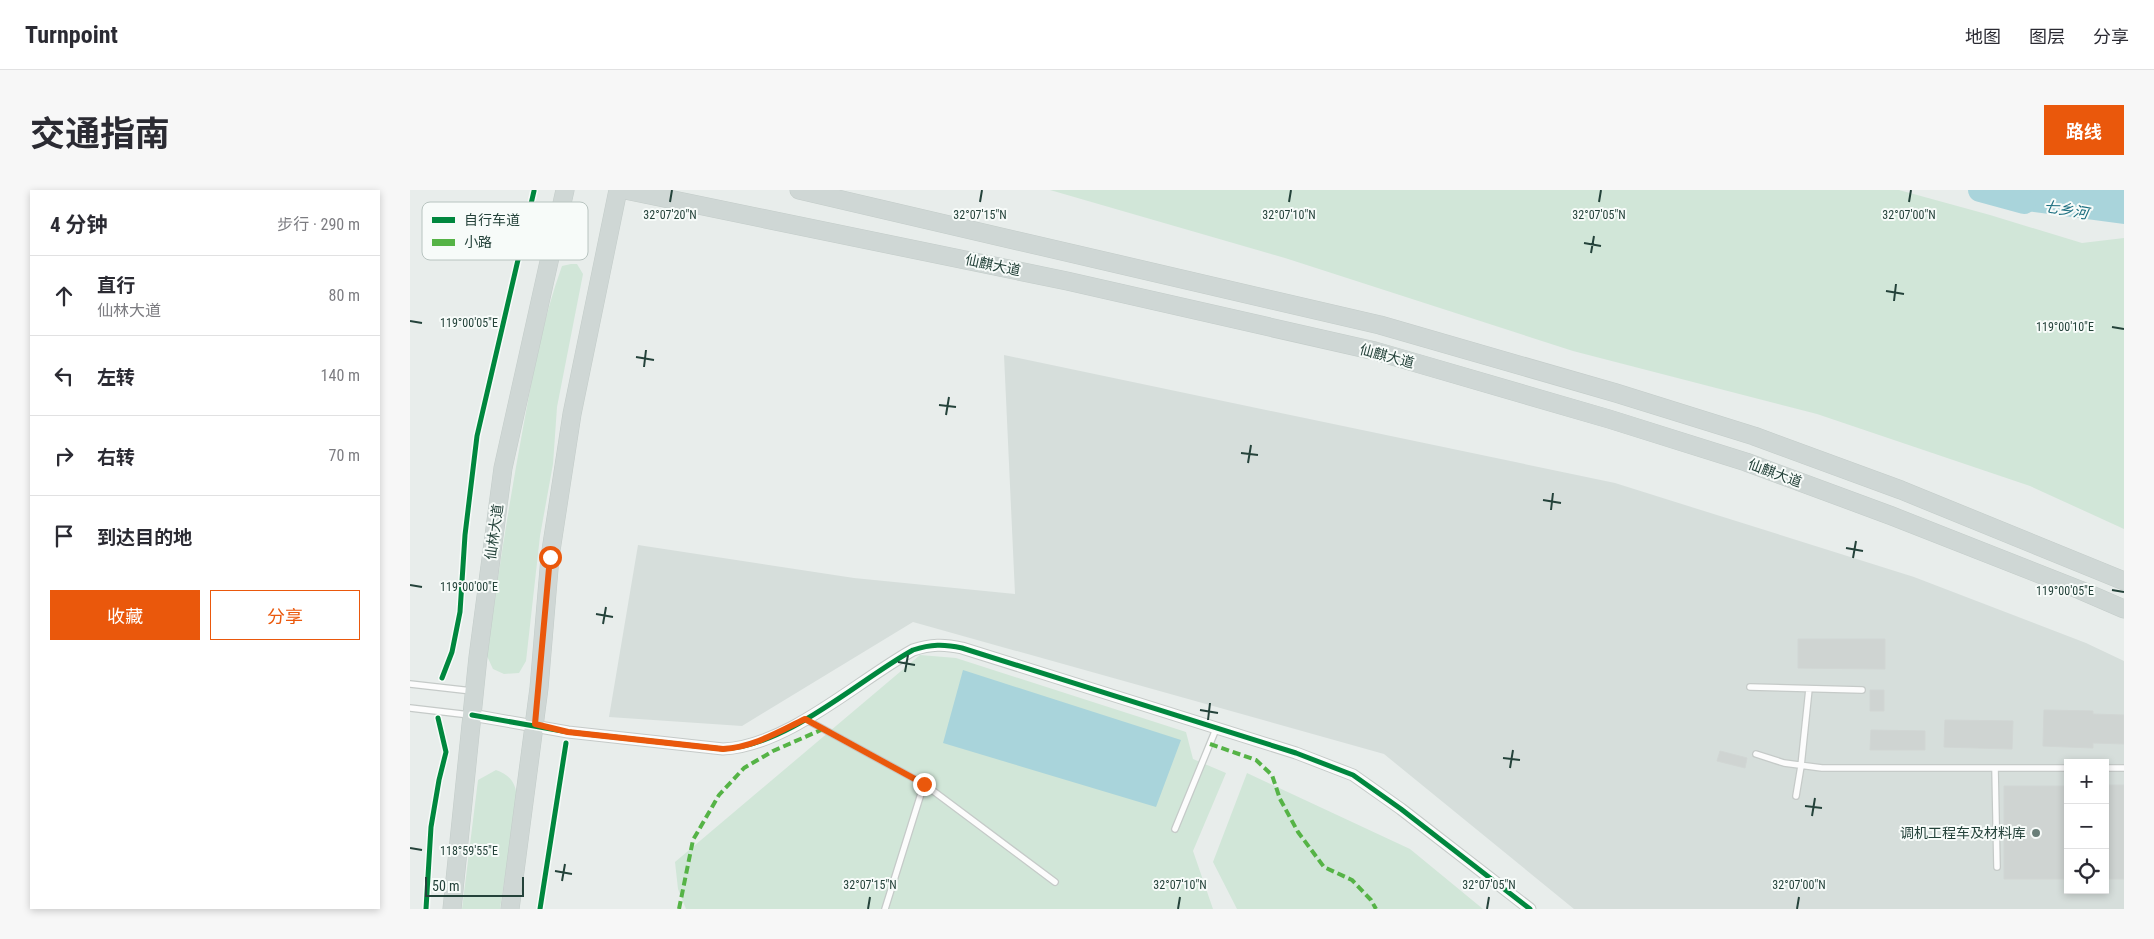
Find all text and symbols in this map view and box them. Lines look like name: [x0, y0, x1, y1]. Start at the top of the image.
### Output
text: Turnpoint: [25, 21, 118, 49]
text: 地图: [1965, 26, 2001, 47]
text: 图层: [2029, 26, 2065, 47]
text: 分享: [2093, 26, 2129, 47]
button: 路线: [2044, 105, 2124, 155]
text: 交通指南: [30, 114, 170, 155]
water label: 七乡河: [2042, 197, 2093, 223]
legend: [422, 202, 588, 260]
text: 32°07'20"N: [643, 208, 697, 222]
text: 32°07'15"N: [953, 208, 1007, 222]
text: 32°07'10"N: [1262, 208, 1316, 222]
text: 32°07'05"N: [1572, 208, 1626, 222]
text: 32°07'00"N: [1882, 208, 1936, 222]
text: 自行车道: [464, 212, 520, 228]
text: 4 分钟: [50, 213, 107, 237]
text: 步行 · 290 m: [277, 215, 360, 234]
text: 小路: [464, 234, 492, 250]
street label: 仙麒大道: [964, 251, 1022, 279]
text: 直行: [97, 274, 135, 297]
icon: ahead: [50, 282, 78, 310]
text: 80 m: [328, 286, 360, 305]
text: 仙林大道: [97, 301, 161, 320]
text: 119°00'05"E: [440, 316, 498, 330]
text: 119°00'10"E: [2036, 320, 2094, 334]
street label: 仙麒大道: [1358, 341, 1416, 371]
icon: left: [50, 362, 78, 390]
text: 左转: [97, 366, 135, 389]
text: 140 m: [321, 366, 360, 385]
icon: right: [50, 442, 78, 470]
text: 右转: [97, 446, 135, 469]
text: 70 m: [328, 446, 360, 465]
street label: 仙麒大道: [1746, 456, 1804, 490]
street label: 仙林大道: [482, 503, 506, 561]
icon: arrive: [50, 522, 78, 550]
text: 到达目的地: [97, 526, 192, 549]
route start: [539, 546, 562, 569]
text: 119°00'00"E: [440, 580, 498, 594]
text: 119°00'05"E: [2036, 584, 2094, 598]
button: 收藏: [50, 590, 200, 640]
button: 分享: [210, 590, 360, 640]
map controls: [2064, 759, 2109, 894]
button: +: [2064, 759, 2109, 804]
route end: [913, 773, 936, 796]
button: −: [2064, 804, 2109, 849]
place label: 调机工程车及材料库: [1900, 825, 2026, 841]
marker: 调机工程车及材料库: [2030, 827, 2042, 839]
text: 118°59'55"E: [440, 844, 498, 858]
button: locate: [2064, 849, 2109, 894]
scale bar: [425, 874, 524, 897]
text: 50 m: [432, 878, 460, 894]
text: 32°07'15"N: [843, 878, 897, 892]
text: 32°07'10"N: [1153, 878, 1207, 892]
text: 32°07'05"N: [1462, 878, 1516, 892]
text: 32°07'00"N: [1772, 878, 1826, 892]

